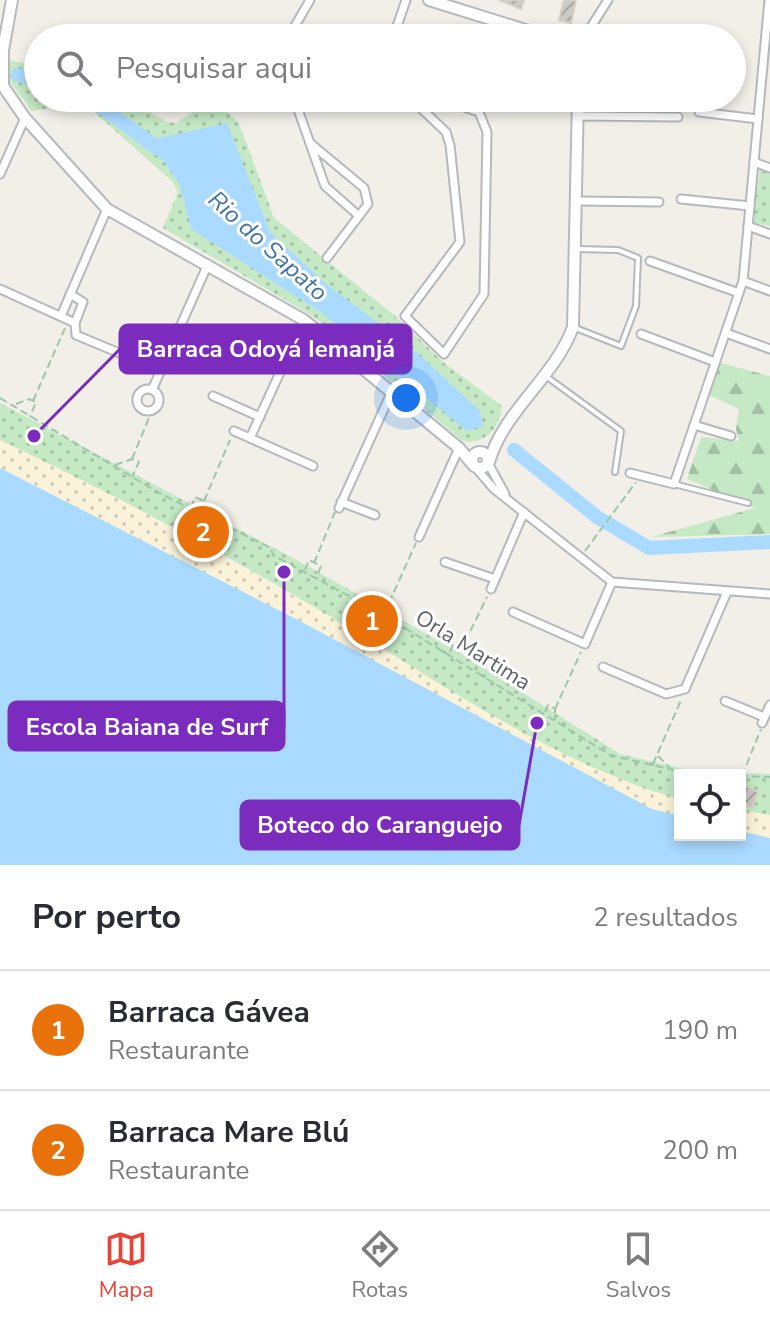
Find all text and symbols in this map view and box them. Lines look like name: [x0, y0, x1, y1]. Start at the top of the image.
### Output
search box: [24, 24, 746, 112]
icon: search: [52, 46, 96, 90]
text: Pesquisar aqui: [116, 48, 312, 89]
water label: Rio do Sapato: [201, 184, 335, 308]
callout: Barraca Odoyá Iemanjá: [120, 325, 411, 373]
text: Barraca Odoyá Iemanjá: [137, 333, 395, 365]
your location: [386, 378, 426, 418]
pin: 2: [177, 502, 229, 562]
pin: 1: [346, 591, 398, 651]
street label: Orla Martima: [410, 603, 536, 697]
callout: Escola Baiana de Surf: [9, 702, 284, 750]
text: Escola Baiana de Surf: [26, 711, 269, 743]
map controls: [674, 769, 746, 841]
button: locate: [674, 769, 746, 841]
callout: Boteco do Caranguejo: [241, 801, 519, 849]
text: Boteco do Caranguejo: [257, 809, 503, 841]
text: Por perto: [32, 894, 181, 940]
text: 2 resultados: [593, 900, 738, 935]
text: Barraca Gávea: [108, 992, 310, 1033]
text: 1: [50, 1013, 66, 1048]
text: 190 m: [662, 1013, 738, 1048]
text: Restaurante: [108, 1033, 249, 1068]
text: Barraca Mare Blú: [108, 1112, 349, 1153]
text: 2: [50, 1133, 66, 1168]
text: 200 m: [662, 1133, 738, 1168]
text: Restaurante: [108, 1153, 249, 1188]
tab: Mapa: [99, 1227, 154, 1305]
tab: Rotas: [352, 1227, 408, 1305]
tab: Salvos: [606, 1227, 671, 1305]

